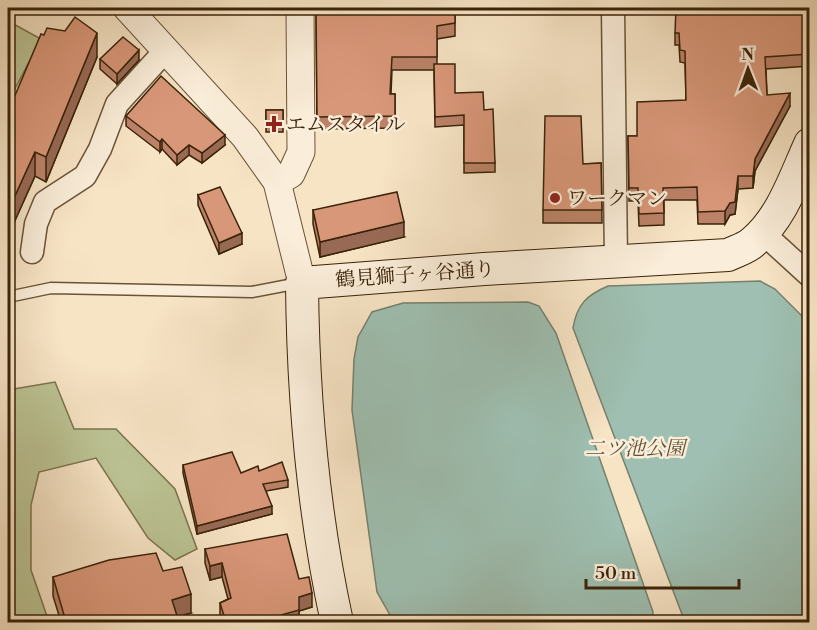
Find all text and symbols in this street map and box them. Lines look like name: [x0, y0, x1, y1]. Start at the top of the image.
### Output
north arrow: [718, 39, 778, 99]
text: N: [741, 45, 755, 65]
place label: エムスタイル: [286, 113, 406, 138]
marker: エムスタイル: [267, 117, 281, 131]
place label: ワークマン: [567, 187, 667, 212]
marker: ワークマン: [548, 191, 562, 205]
street label: 鶴見獅子ヶ谷通り: [334, 257, 496, 294]
park label: 二ツ池公園: [585, 437, 688, 462]
scale bar: [586, 552, 739, 590]
text: 50 m: [595, 562, 637, 585]

